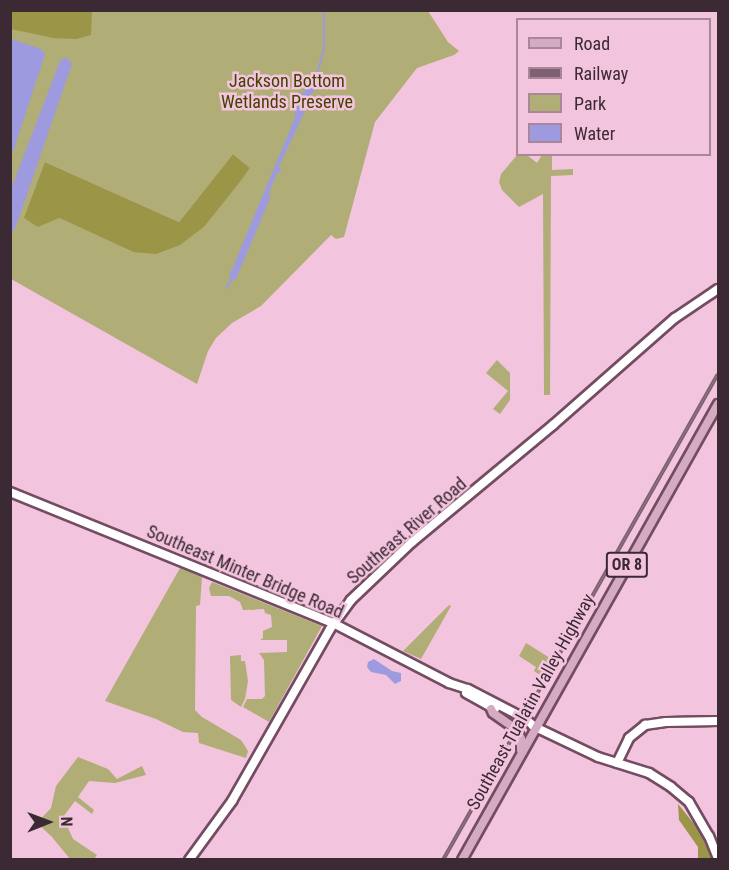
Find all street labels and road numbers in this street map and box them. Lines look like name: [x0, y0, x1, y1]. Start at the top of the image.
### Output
street label: Southeast River Road: [343, 473, 471, 589]
street label: Southeast Minter Bridge Road: [143, 521, 347, 623]
road number: OR 8: [604, 552, 650, 578]
street label: Southeast Tualatin Valley Highway: [462, 590, 600, 814]

